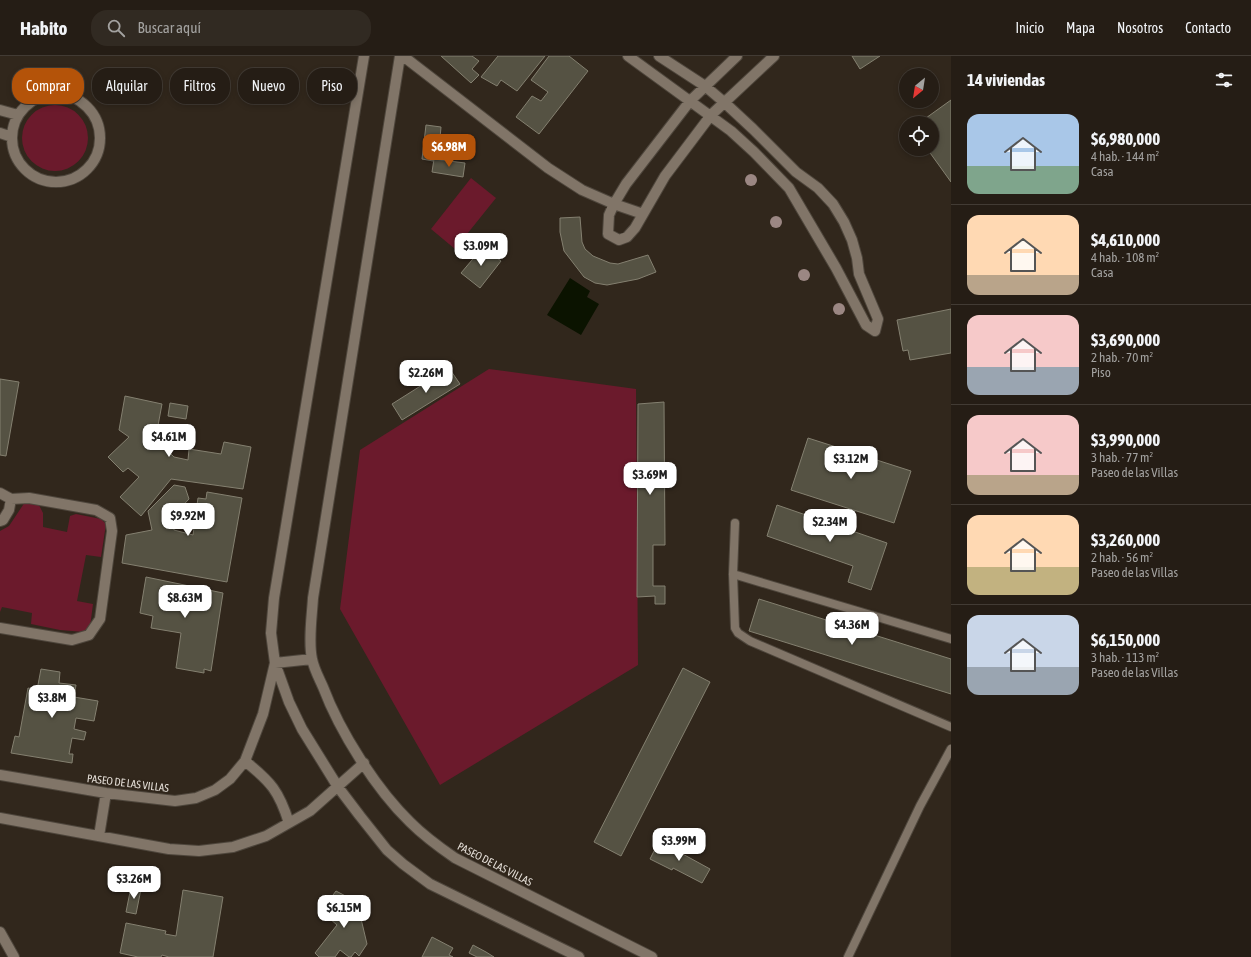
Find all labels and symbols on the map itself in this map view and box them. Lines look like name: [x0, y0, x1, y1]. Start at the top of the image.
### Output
north arrow: [899, 68, 939, 108]
pin: $6.98M: [416, 134, 482, 168]
pin: $3.09M: [448, 233, 514, 267]
pin: $2.26M: [393, 360, 459, 394]
pin: $4.61M: [136, 424, 202, 458]
pin: $3.12M: [818, 446, 884, 480]
pin: $3.69M: [617, 462, 683, 496]
pin: $9.92M: [155, 503, 221, 537]
pin: $2.34M: [797, 509, 863, 543]
pin: $8.63M: [152, 585, 218, 619]
pin: $4.36M: [819, 612, 885, 646]
pin: $3.8M: [24, 685, 80, 719]
street label: PASEO DE LAS VILLAS: [86, 772, 170, 794]
pin: $3.99M: [646, 828, 712, 862]
street label: PASEO DE LAS VILLAS: [456, 840, 535, 888]
pin: $3.26M: [101, 866, 167, 900]
pin: $6.15M: [311, 895, 377, 929]

